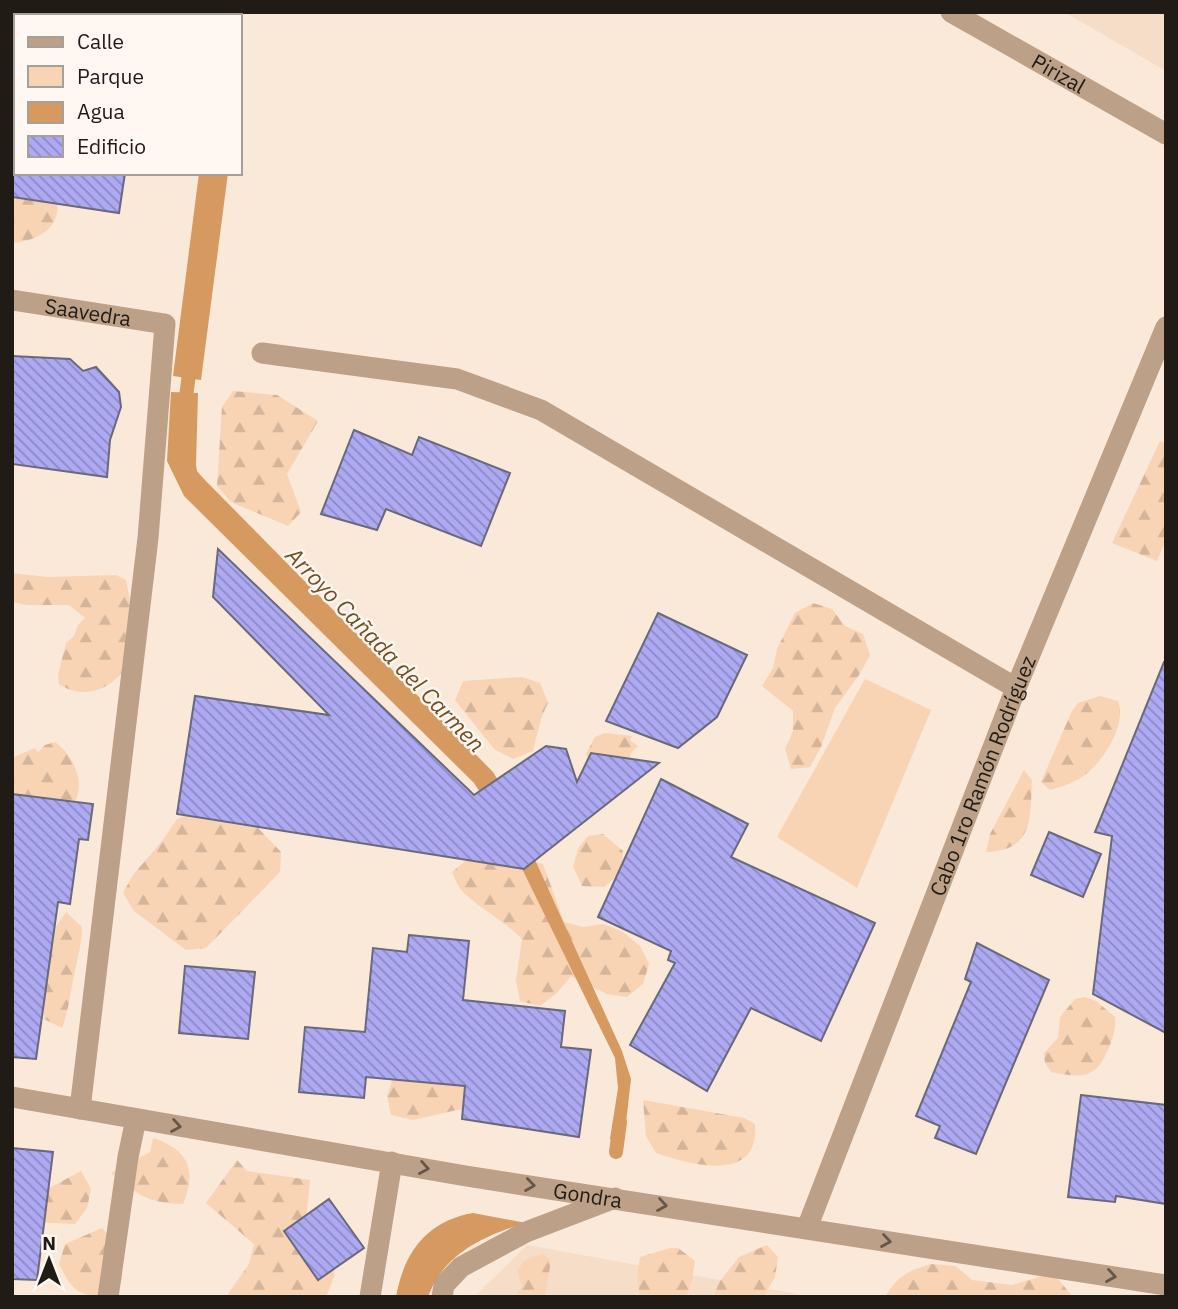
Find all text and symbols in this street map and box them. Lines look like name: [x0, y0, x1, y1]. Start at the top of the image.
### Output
legend: [14, 14, 242, 175]
text: Calle: [77, 27, 124, 55]
street label: Pirizal: [1027, 47, 1091, 100]
text: Parque: [77, 62, 144, 90]
text: Agua: [77, 97, 125, 125]
text: Edificio: [77, 132, 146, 160]
street label: Saavedra: [43, 291, 133, 333]
water label: Arroyo Cañada del Carmen: [279, 539, 492, 758]
street label: Cabo 1ro Ramón Rodríguez: [923, 651, 1042, 900]
one-way arrow: [170, 1118, 182, 1133]
one-way arrow: [418, 1160, 430, 1175]
street label: Gondra: [551, 1176, 624, 1214]
one-way arrow: [524, 1178, 536, 1193]
one-way arrow: [656, 1197, 668, 1212]
north arrow: [14, 1225, 84, 1295]
text: N: [42, 1231, 56, 1255]
one-way arrow: [881, 1233, 892, 1248]
one-way arrow: [1105, 1269, 1117, 1284]

